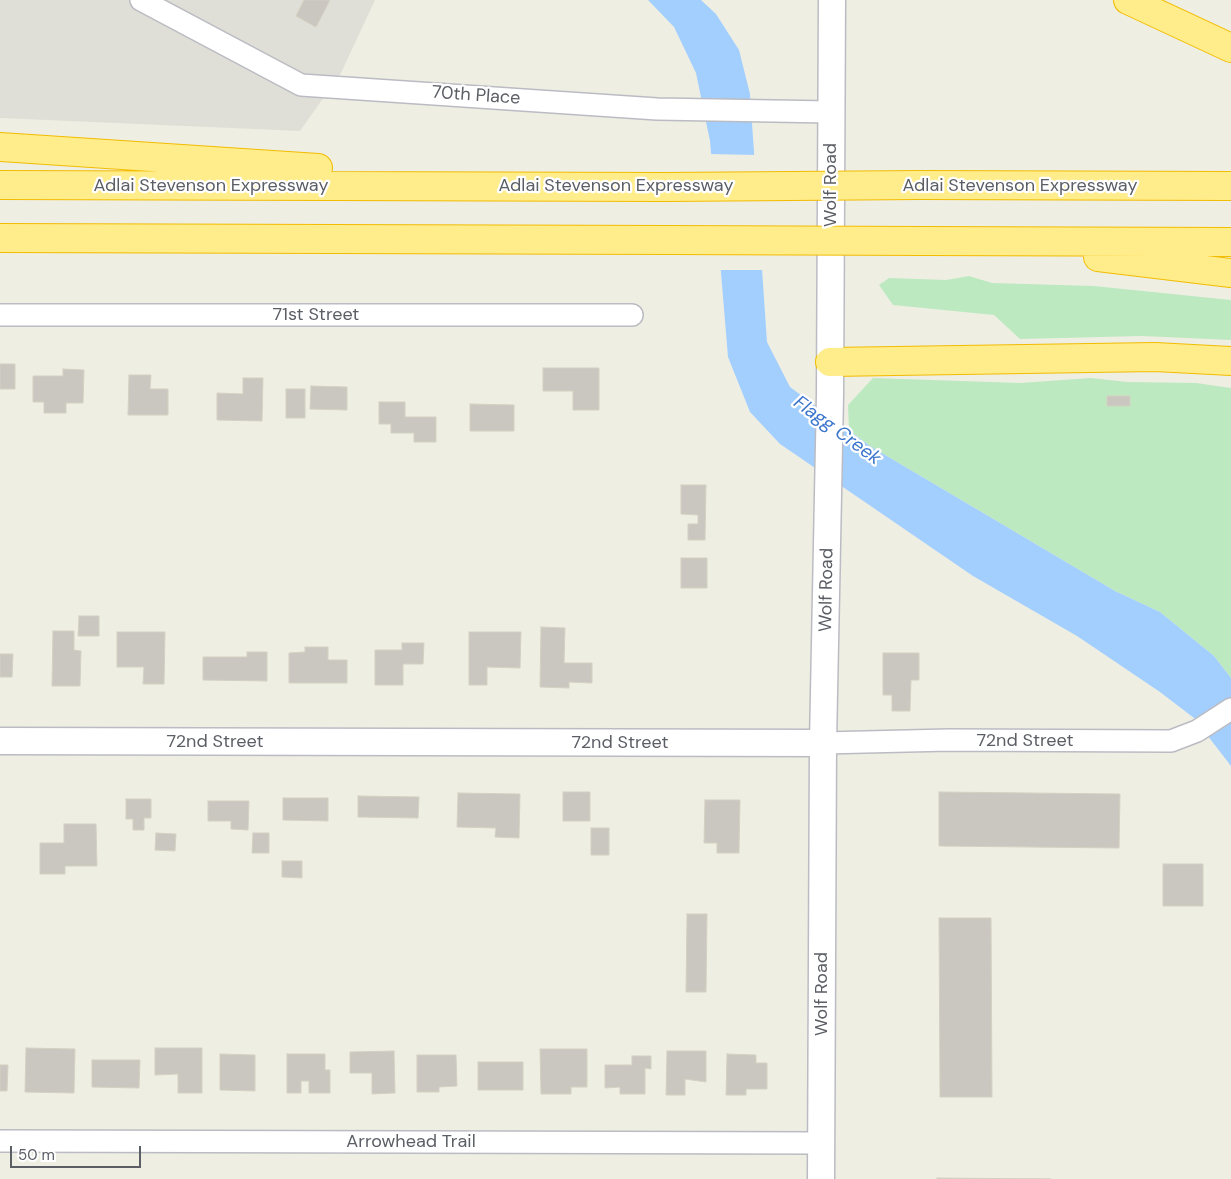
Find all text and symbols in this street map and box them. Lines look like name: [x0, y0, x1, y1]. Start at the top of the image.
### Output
street label: 70th Place: [431, 82, 521, 110]
street label: Wolf Road: [820, 143, 842, 227]
street label: Adlai Stevenson Expressway: [94, 175, 328, 197]
street label: Adlai Stevenson Expressway: [499, 175, 733, 197]
street label: Adlai Stevenson Expressway: [903, 175, 1137, 197]
street label: 71st Street: [273, 304, 359, 326]
water label: Flagg Creek: [789, 392, 885, 470]
street label: Wolf Road: [815, 548, 839, 632]
street label: 72nd Street: [977, 730, 1073, 752]
street label: 72nd Street: [167, 731, 263, 753]
street label: 72nd Street: [572, 732, 668, 754]
street label: Wolf Road: [811, 952, 833, 1036]
street label: Arrowhead Trail: [346, 1131, 476, 1153]
scale bar: [12, 1136, 144, 1168]
text: 50 m: [18, 1145, 55, 1165]

